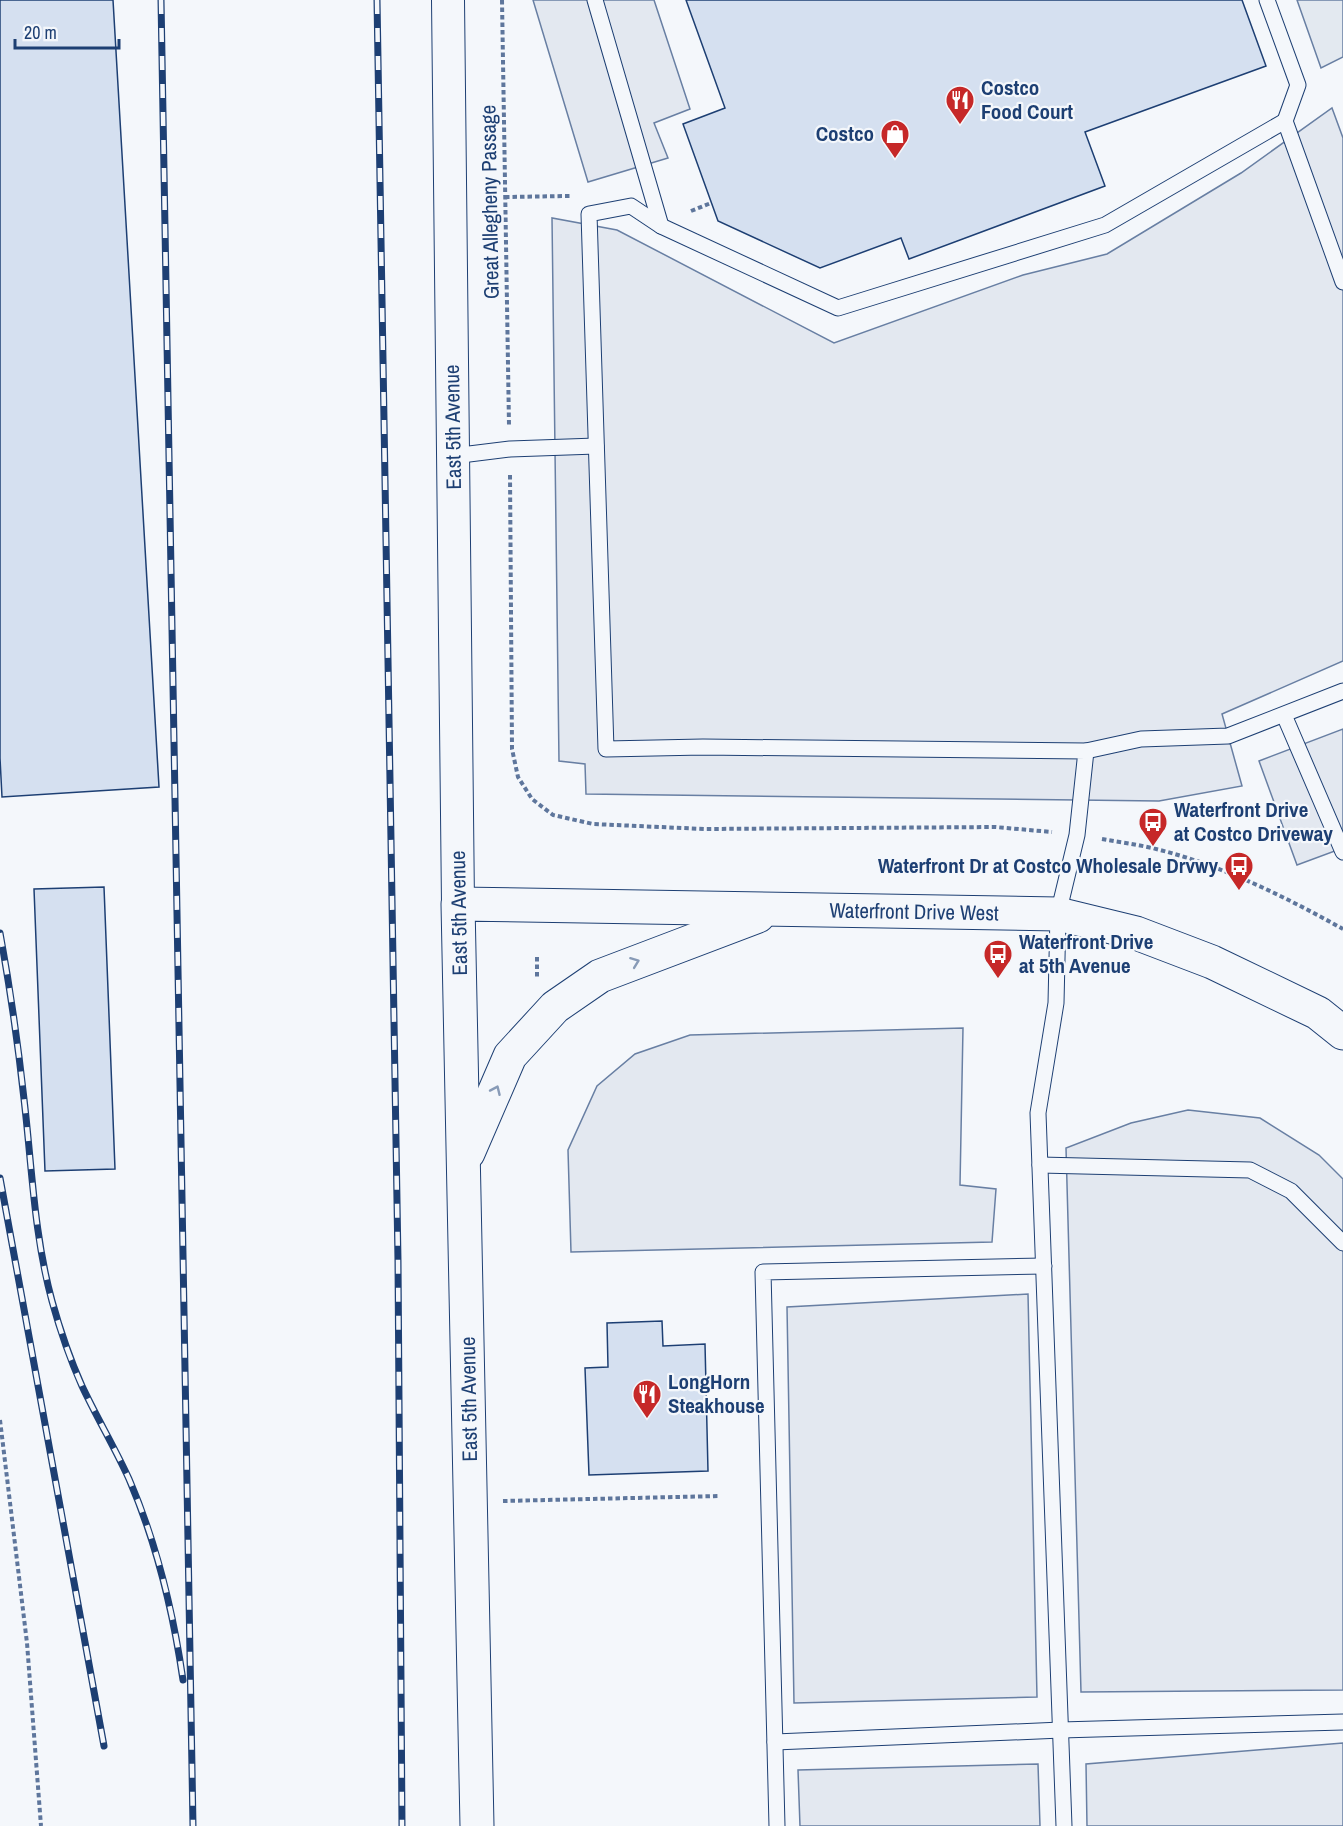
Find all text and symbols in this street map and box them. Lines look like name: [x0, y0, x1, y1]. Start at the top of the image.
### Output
scale bar: [15, 12, 118, 50]
text: 20 m: [24, 20, 57, 45]
place label: Costco Food Court: [981, 73, 1073, 126]
restaurant icon: Costco Food Court: [944, 84, 976, 126]
street label: Great Allegheny Passage: [473, 105, 506, 299]
shop icon: Costco: [879, 118, 911, 160]
place label: Costco: [816, 119, 874, 148]
street label: East 5th Avenue: [437, 364, 468, 490]
place label: Waterfront Drive at Costco Driveway: [1174, 795, 1333, 848]
bus stop icon: Waterfront Drive at Costco Driveway: [1137, 806, 1169, 848]
street label: East 5th Avenue: [443, 850, 474, 976]
bus stop icon: Waterfront Dr at Costco Wholesale Drvwy: [1223, 850, 1255, 892]
place label: Waterfront Dr at Costco Wholesale Drvwy: [878, 851, 1218, 880]
street label: Waterfront Drive West: [829, 896, 999, 927]
place label: Waterfront Drive at 5th Avenue: [1019, 927, 1153, 980]
bus stop icon: Waterfront Drive at 5th Avenue: [982, 938, 1014, 980]
one-way arrow: [629, 957, 640, 970]
one-way arrow: [488, 1085, 500, 1096]
street label: East 5th Avenue: [453, 1336, 484, 1462]
place label: LongHorn Steakhouse: [668, 1367, 765, 1420]
restaurant icon: LongHorn Steakhouse: [631, 1378, 663, 1420]

